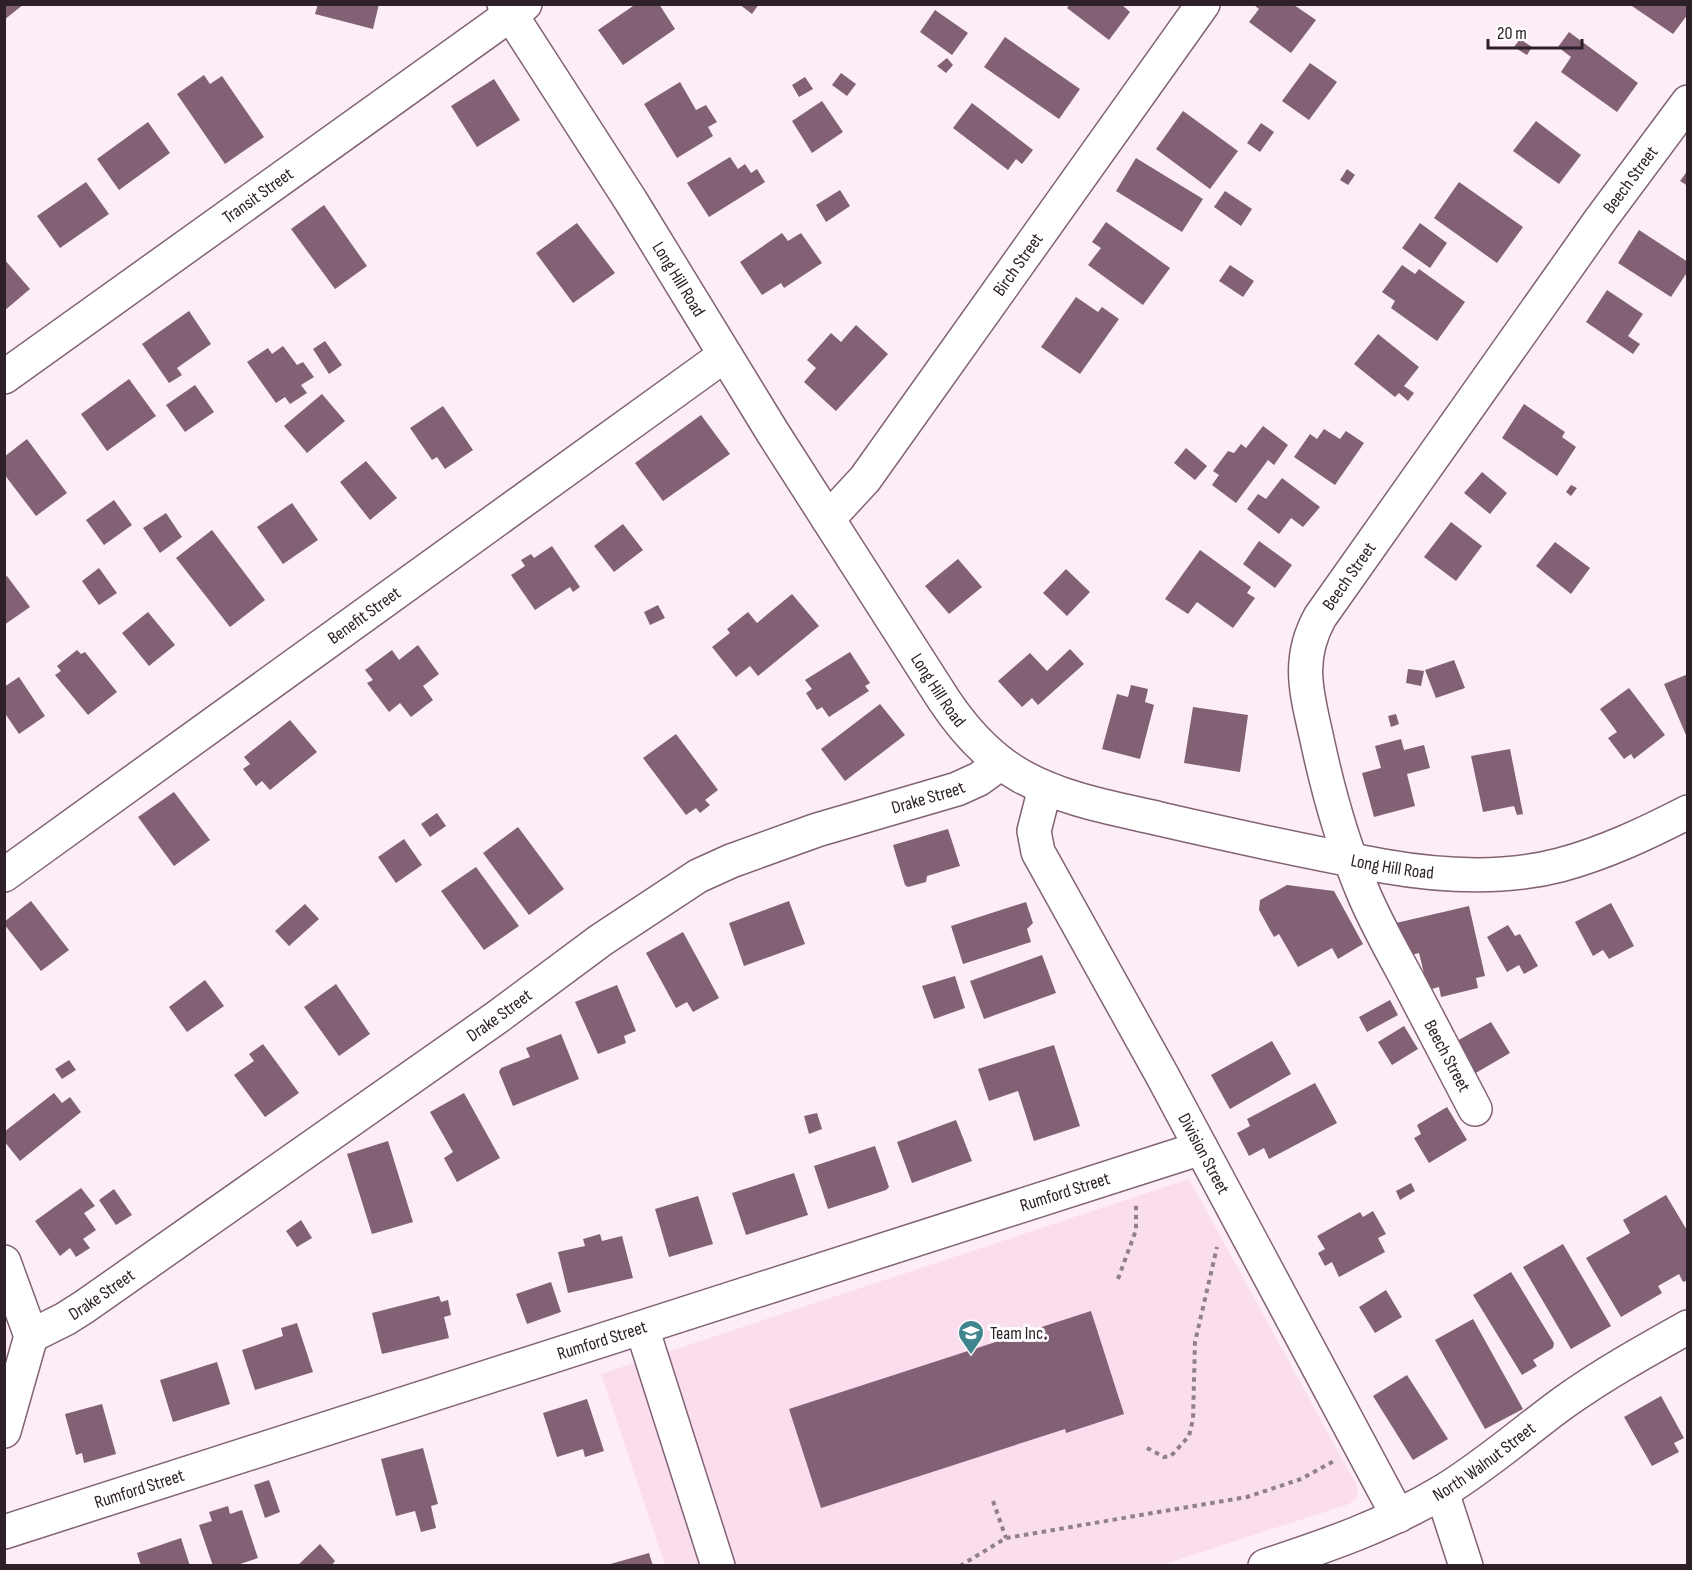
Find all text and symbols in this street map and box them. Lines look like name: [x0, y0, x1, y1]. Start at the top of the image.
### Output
scale bar: [1488, 12, 1582, 50]
text: 20 m: [1497, 23, 1527, 44]
street label: Beech Street: [1598, 142, 1662, 217]
street label: Transit Street: [218, 163, 297, 228]
street label: Birch Street: [988, 228, 1048, 300]
street label: Long Hill Road: [648, 238, 710, 320]
street label: Beech Street: [1318, 538, 1380, 614]
street label: Benefit Street: [324, 582, 405, 649]
street label: Long Hill Road: [906, 649, 970, 731]
street label: Drake Street: [889, 776, 969, 818]
street label: Long Hill Road: [1349, 850, 1435, 883]
street label: Drake Street: [463, 984, 536, 1046]
street label: Beech Street: [1419, 1017, 1475, 1096]
street label: Division Street: [1174, 1110, 1234, 1198]
street label: Rumford Street: [1017, 1167, 1113, 1216]
street label: Drake Street: [65, 1264, 139, 1325]
street label: Rumford Street: [554, 1316, 650, 1364]
school or university icon: Team Inc.: [956, 1318, 986, 1356]
place label: Team Inc.: [990, 1323, 1047, 1344]
street label: North Walnut Street: [1429, 1417, 1540, 1506]
street label: Rumford Street: [92, 1464, 187, 1513]

